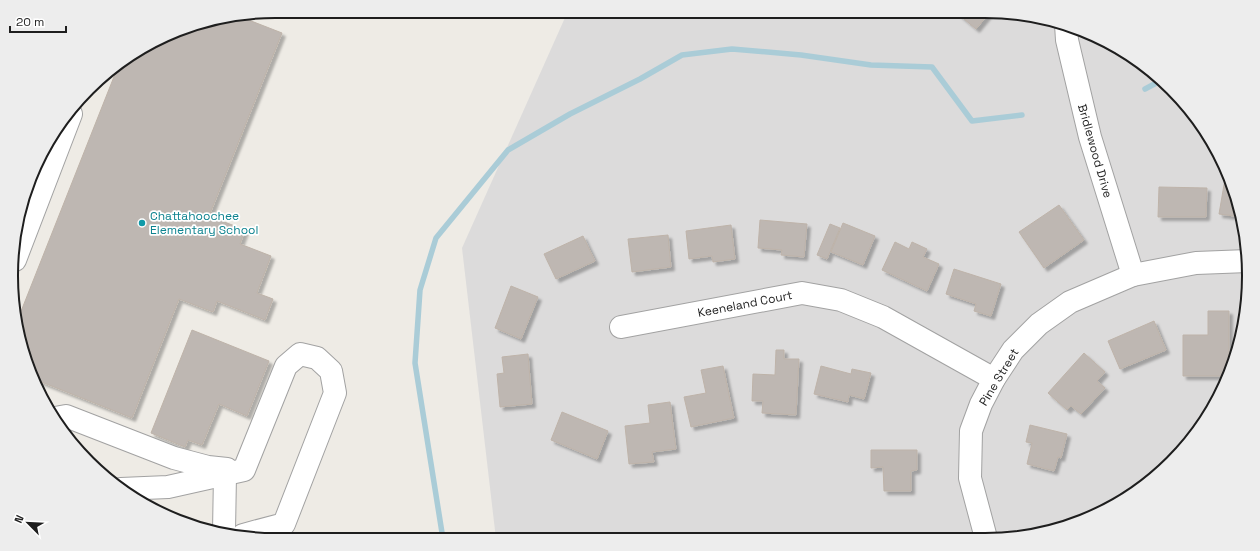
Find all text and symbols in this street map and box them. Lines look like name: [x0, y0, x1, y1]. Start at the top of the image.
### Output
scale bar: [10, 8, 66, 34]
text: 20 m: [16, 14, 44, 30]
street label: Bridlewood Drive: [1074, 102, 1116, 200]
place label: Chattahoochee Elementary School: [150, 208, 258, 238]
marker: Chattahoochee Elementary School: [137, 218, 147, 228]
street label: Keeneland Court: [696, 287, 794, 321]
street label: Pine Street: [976, 345, 1022, 409]
north arrow: [8, 503, 48, 543]
text: N: [11, 513, 27, 525]

